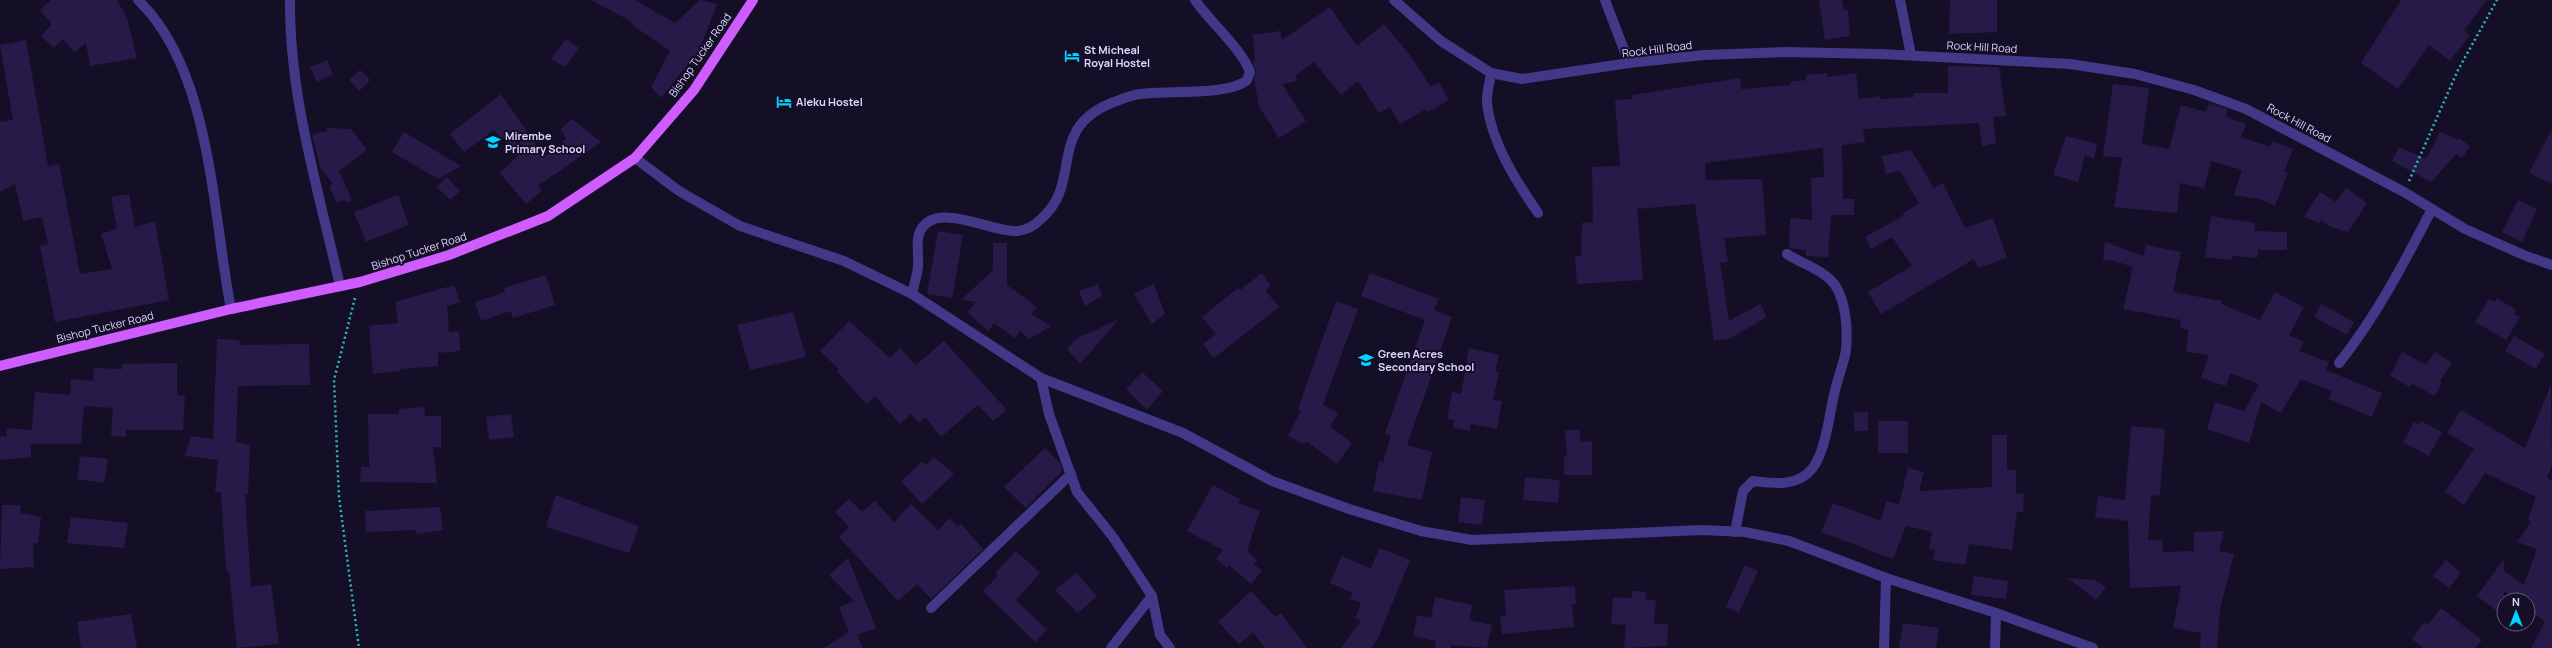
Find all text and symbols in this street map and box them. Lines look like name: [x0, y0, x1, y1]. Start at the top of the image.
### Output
street label: Bishop Tucker Road: [665, 10, 734, 100]
street label: Rock Hill Road: [1621, 37, 1693, 60]
street label: Rock Hill Road: [1946, 37, 2018, 56]
place label: St Micheal Royal Hostel: [1084, 42, 1150, 70]
hotel icon: St Micheal Royal Hostel: [1063, 47, 1081, 65]
hotel icon: Aleku Hostel: [775, 93, 793, 111]
place label: Aleku Hostel: [796, 94, 863, 109]
street label: Rock Hill Road: [2265, 99, 2334, 146]
place label: Mirembe Primary School: [505, 128, 585, 156]
school or university icon: Mirembe Primary School: [484, 133, 502, 151]
street label: Bishop Tucker Road: [369, 228, 468, 273]
street label: Bishop Tucker Road: [55, 307, 155, 346]
place label: Green Acres Secondary School: [1378, 346, 1474, 374]
school or university icon: Green Acres Secondary School: [1357, 351, 1375, 369]
north arrow: [2496, 592, 2536, 632]
text: N: [2512, 594, 2520, 609]

